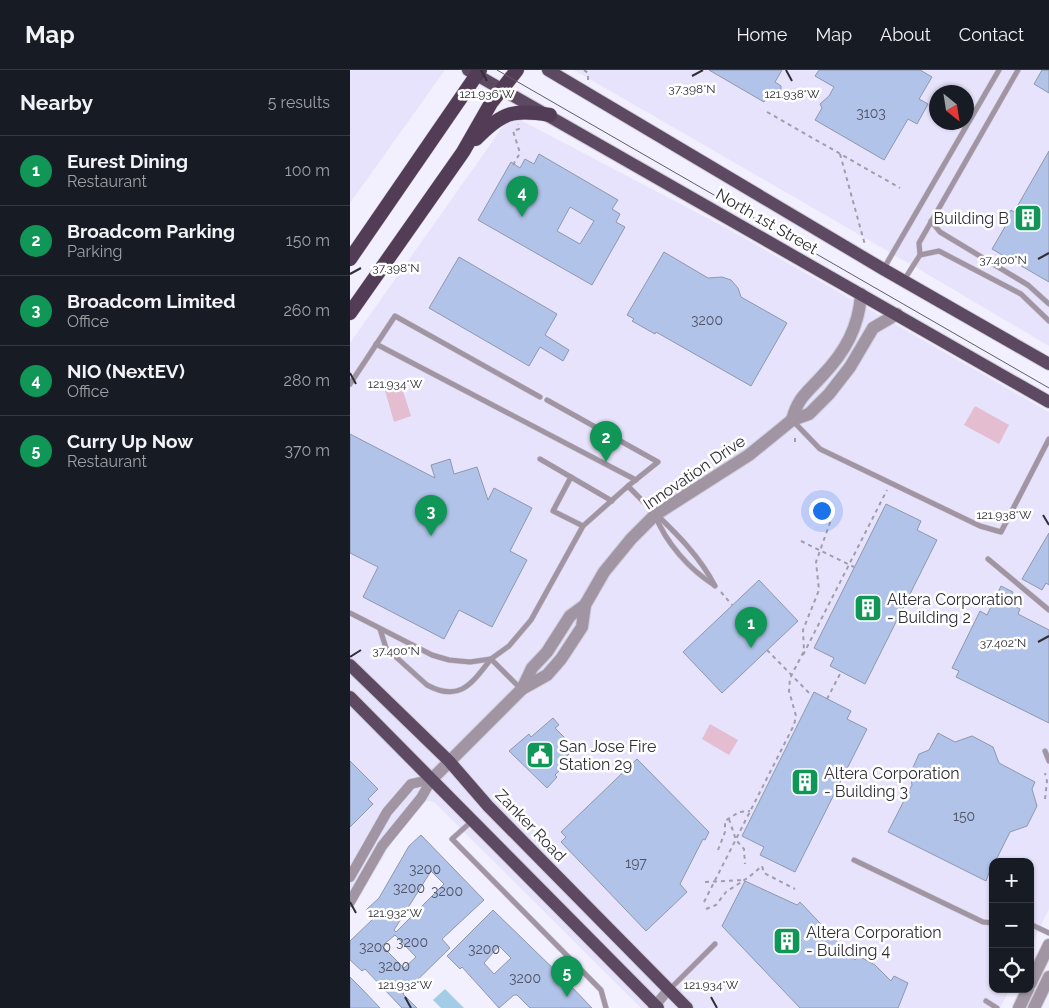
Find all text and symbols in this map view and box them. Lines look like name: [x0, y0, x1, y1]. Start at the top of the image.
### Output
text: Map: [25, 20, 75, 49]
text: Home: [736, 24, 787, 45]
text: Map: [815, 24, 852, 45]
text: About: [880, 24, 931, 45]
text: Contact: [959, 24, 1024, 45]
text: 37.398°N: [668, 82, 716, 96]
north arrow: [929, 85, 974, 130]
text: 121.936°W: [459, 87, 515, 101]
text: 121.938°W: [764, 87, 820, 101]
text: Nearby: [20, 90, 93, 115]
text: 5 results: [268, 93, 330, 112]
house number: 3103: [856, 105, 886, 121]
text: Eurest Dining: [67, 150, 188, 172]
text: 1: [32, 161, 40, 180]
text: 100 m: [285, 161, 330, 180]
text: Restaurant: [67, 172, 147, 191]
pin: 4: [506, 176, 538, 217]
street label: North 1st Street: [712, 185, 822, 259]
building icon: Building B: [1013, 203, 1043, 233]
place label: Building B: [934, 209, 1009, 228]
text: Broadcom Parking: [67, 220, 235, 242]
text: 2: [31, 231, 41, 250]
text: 150 m: [286, 231, 330, 250]
text: Parking: [67, 242, 122, 261]
text: 37.400°N: [979, 253, 1027, 267]
text: 37.398°N: [372, 261, 420, 275]
text: Broadcom Limited: [67, 290, 236, 312]
text: 3: [32, 301, 40, 320]
text: 260 m: [283, 301, 330, 320]
text: Office: [67, 312, 109, 331]
house number: 3200: [691, 312, 723, 328]
text: NIO (NextEV): [67, 360, 185, 382]
text: 4: [31, 371, 41, 390]
text: 280 m: [284, 371, 330, 390]
text: 121.934°W: [368, 377, 423, 391]
text: Office: [67, 382, 109, 401]
pin: 2: [590, 421, 622, 462]
text: Curry Up Now: [67, 430, 193, 452]
street label: Innovation Drive: [640, 431, 749, 514]
text: 5: [32, 441, 40, 460]
text: 370 m: [284, 441, 330, 460]
text: Restaurant: [67, 452, 147, 471]
pin: 3: [415, 495, 447, 536]
your location: [809, 498, 835, 524]
text: 121.938°W: [976, 508, 1032, 522]
place label: Altera Corporation - Building 2: [887, 590, 1023, 627]
building icon: Altera Corporation - Building 2: [853, 593, 883, 623]
pin: 1: [735, 607, 767, 648]
text: 37.402°N: [980, 636, 1026, 650]
text: 37.400°N: [372, 644, 420, 658]
place label: San Jose Fire Station 29: [559, 737, 656, 774]
public building icon: San Jose Fire Station 29: [525, 740, 555, 770]
place label: Altera Corporation - Building 3: [824, 764, 960, 801]
building icon: Altera Corporation - Building 3: [790, 767, 820, 797]
street label: Zanker Road: [491, 785, 570, 866]
house number: 150: [953, 808, 975, 824]
house number: 197: [625, 855, 647, 871]
map controls: [989, 858, 1034, 993]
button: +: [989, 858, 1034, 903]
house number: 3200: [409, 861, 441, 877]
house number: 3200: [393, 880, 425, 896]
house number: 3200: [431, 883, 463, 899]
button: −: [989, 903, 1034, 948]
text: 121.932°W: [368, 906, 422, 920]
place label: Altera Corporation - Building 4: [806, 923, 942, 960]
building icon: Altera Corporation - Building 4: [772, 926, 802, 956]
house number: 3200: [396, 934, 428, 950]
house number: 3200: [359, 939, 391, 955]
house number: 3200: [468, 941, 500, 957]
button: locate: [989, 948, 1034, 993]
pin: 5: [551, 956, 583, 997]
house number: 3200: [378, 958, 410, 974]
house number: 3200: [509, 970, 541, 986]
text: 121.932°W: [378, 978, 432, 992]
text: 121.934°W: [684, 978, 739, 992]

